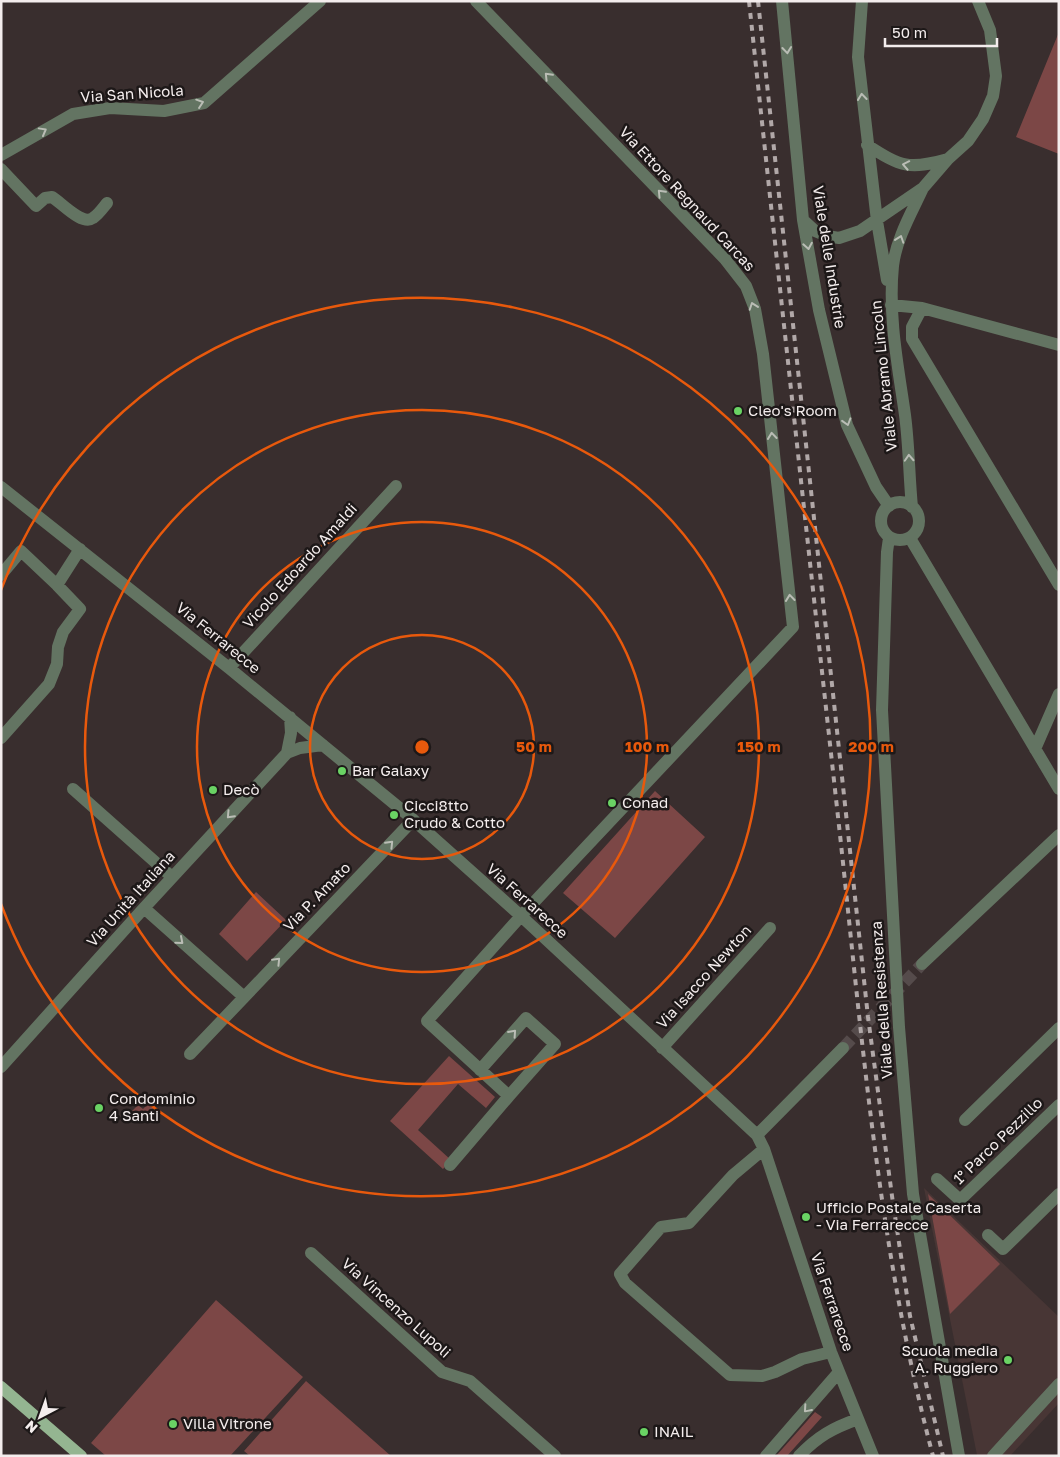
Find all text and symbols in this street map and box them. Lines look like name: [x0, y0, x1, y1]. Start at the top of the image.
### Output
scale bar: [885, 15, 998, 47]
text: 50 m: [892, 23, 927, 41]
one-way arrow: [781, 46, 792, 54]
one-way arrow: [545, 73, 554, 82]
street label: Via San Nicola: [80, 80, 184, 106]
one-way arrow: [857, 93, 868, 101]
one-way arrow: [195, 99, 204, 109]
street label: Via Ettore Regnaud Carcas: [616, 122, 760, 274]
one-way arrow: [38, 127, 47, 137]
one-way arrow: [901, 160, 910, 170]
street label: Viale delle Industrie: [810, 184, 850, 330]
one-way arrow: [658, 189, 667, 198]
one-way arrow: [895, 236, 905, 244]
one-way arrow: [802, 242, 812, 250]
street label: Viale Abramo Lincoln: [866, 300, 900, 453]
one-way arrow: [749, 302, 759, 311]
place label: Cleo's Room: [748, 401, 837, 419]
marker: Cleo's Room: [732, 405, 744, 417]
one-way arrow: [841, 417, 851, 425]
one-way arrow: [767, 432, 778, 440]
one-way arrow: [903, 454, 914, 462]
street label: Vicolo Edoardo Amaldi: [238, 499, 360, 631]
one-way arrow: [785, 594, 796, 602]
street label: Via Ferrarecce: [173, 598, 265, 677]
text: 50 m: [516, 737, 552, 755]
text: 100 m: [625, 737, 669, 755]
text: 150 m: [737, 737, 781, 755]
text: 200 m: [848, 737, 894, 755]
centre of rings: [413, 738, 431, 756]
place label: Bar Galaxy: [352, 761, 430, 779]
marker: Bar Galaxy: [336, 765, 348, 777]
place label: Decò: [223, 780, 259, 798]
marker: Decò: [207, 784, 219, 796]
place label: Conad: [622, 793, 668, 811]
place label: Cicci8tto Crudo & Cotto: [404, 796, 505, 831]
marker: Conad: [606, 797, 618, 809]
one-way arrow: [227, 809, 236, 818]
marker: Cicci8tto Crudo & Cotto: [388, 809, 400, 821]
one-way arrow: [384, 841, 393, 850]
street label: Via Unità Italiana: [82, 847, 178, 950]
street label: Via P. Amato: [279, 858, 354, 935]
street label: Via Ferrarecce: [483, 859, 572, 942]
street label: Via Isacco Newton: [652, 921, 754, 1032]
street label: Viale della Resistenza: [867, 921, 895, 1080]
one-way arrow: [175, 935, 184, 944]
one-way arrow: [271, 958, 280, 967]
one-way arrow: [507, 1030, 516, 1039]
place label: Condominio 4 Santi: [109, 1089, 195, 1124]
street label: 1° Parco Pezzillo: [949, 1093, 1046, 1187]
marker: Condominio 4 Santi: [93, 1102, 105, 1114]
place label: Ufficio Postale Caserta - Via Ferrarecce: [816, 1198, 981, 1233]
marker: Ufficio Postale Caserta - Via Ferrarecce: [800, 1211, 812, 1223]
street label: Via Ferrarecce: [808, 1250, 858, 1354]
street label: Via Vincenzo Lupoli: [338, 1254, 455, 1361]
place label: Scuola media A. Ruggiero: [901, 1341, 998, 1376]
marker: Scuola media A. Ruggiero: [1002, 1354, 1014, 1366]
north arrow: [15, 1392, 65, 1442]
one-way arrow: [803, 1404, 812, 1413]
place label: Villa Vitrone: [183, 1414, 272, 1432]
text: N: [22, 1417, 41, 1437]
marker: Villa Vitrone: [167, 1418, 179, 1430]
place label: INAIL: [654, 1422, 694, 1440]
marker: INAIL: [638, 1426, 650, 1438]

